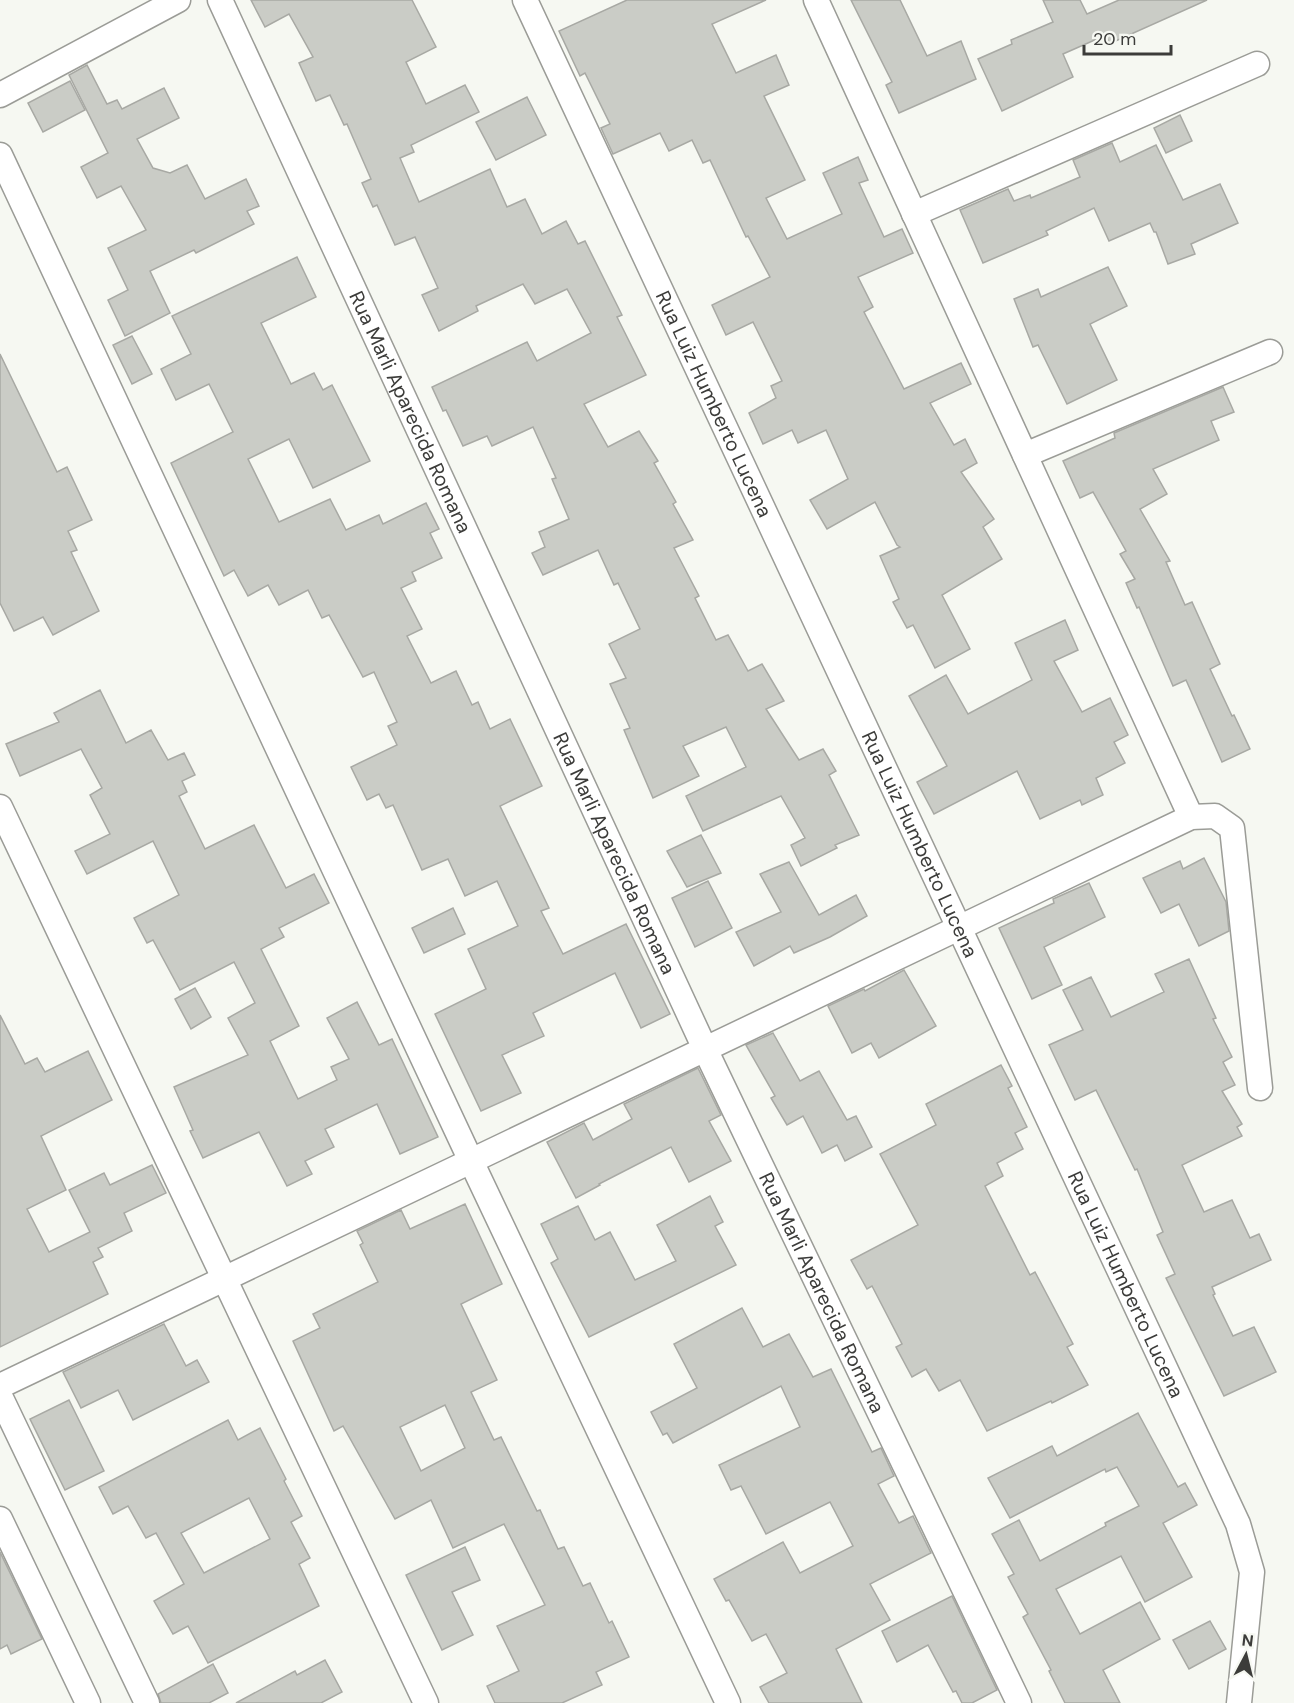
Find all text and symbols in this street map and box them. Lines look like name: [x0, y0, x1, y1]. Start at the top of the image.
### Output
scale bar: [1084, 18, 1171, 56]
text: 20 m: [1093, 27, 1136, 51]
street label: Rua Marli Aparecida Romana: [343, 287, 478, 537]
street label: Rua Luiz Humberto Lucena: [650, 287, 778, 521]
street label: Rua Luiz Humberto Lucena: [856, 727, 984, 962]
street label: Rua Marli Aparecida Romana: [547, 728, 682, 978]
street label: Rua Luiz Humberto Lucena: [1062, 1167, 1190, 1402]
street label: Rua Marli Aparecida Romana: [753, 1168, 891, 1417]
north arrow: [1216, 1625, 1276, 1685]
text: N: [1241, 1629, 1255, 1652]

